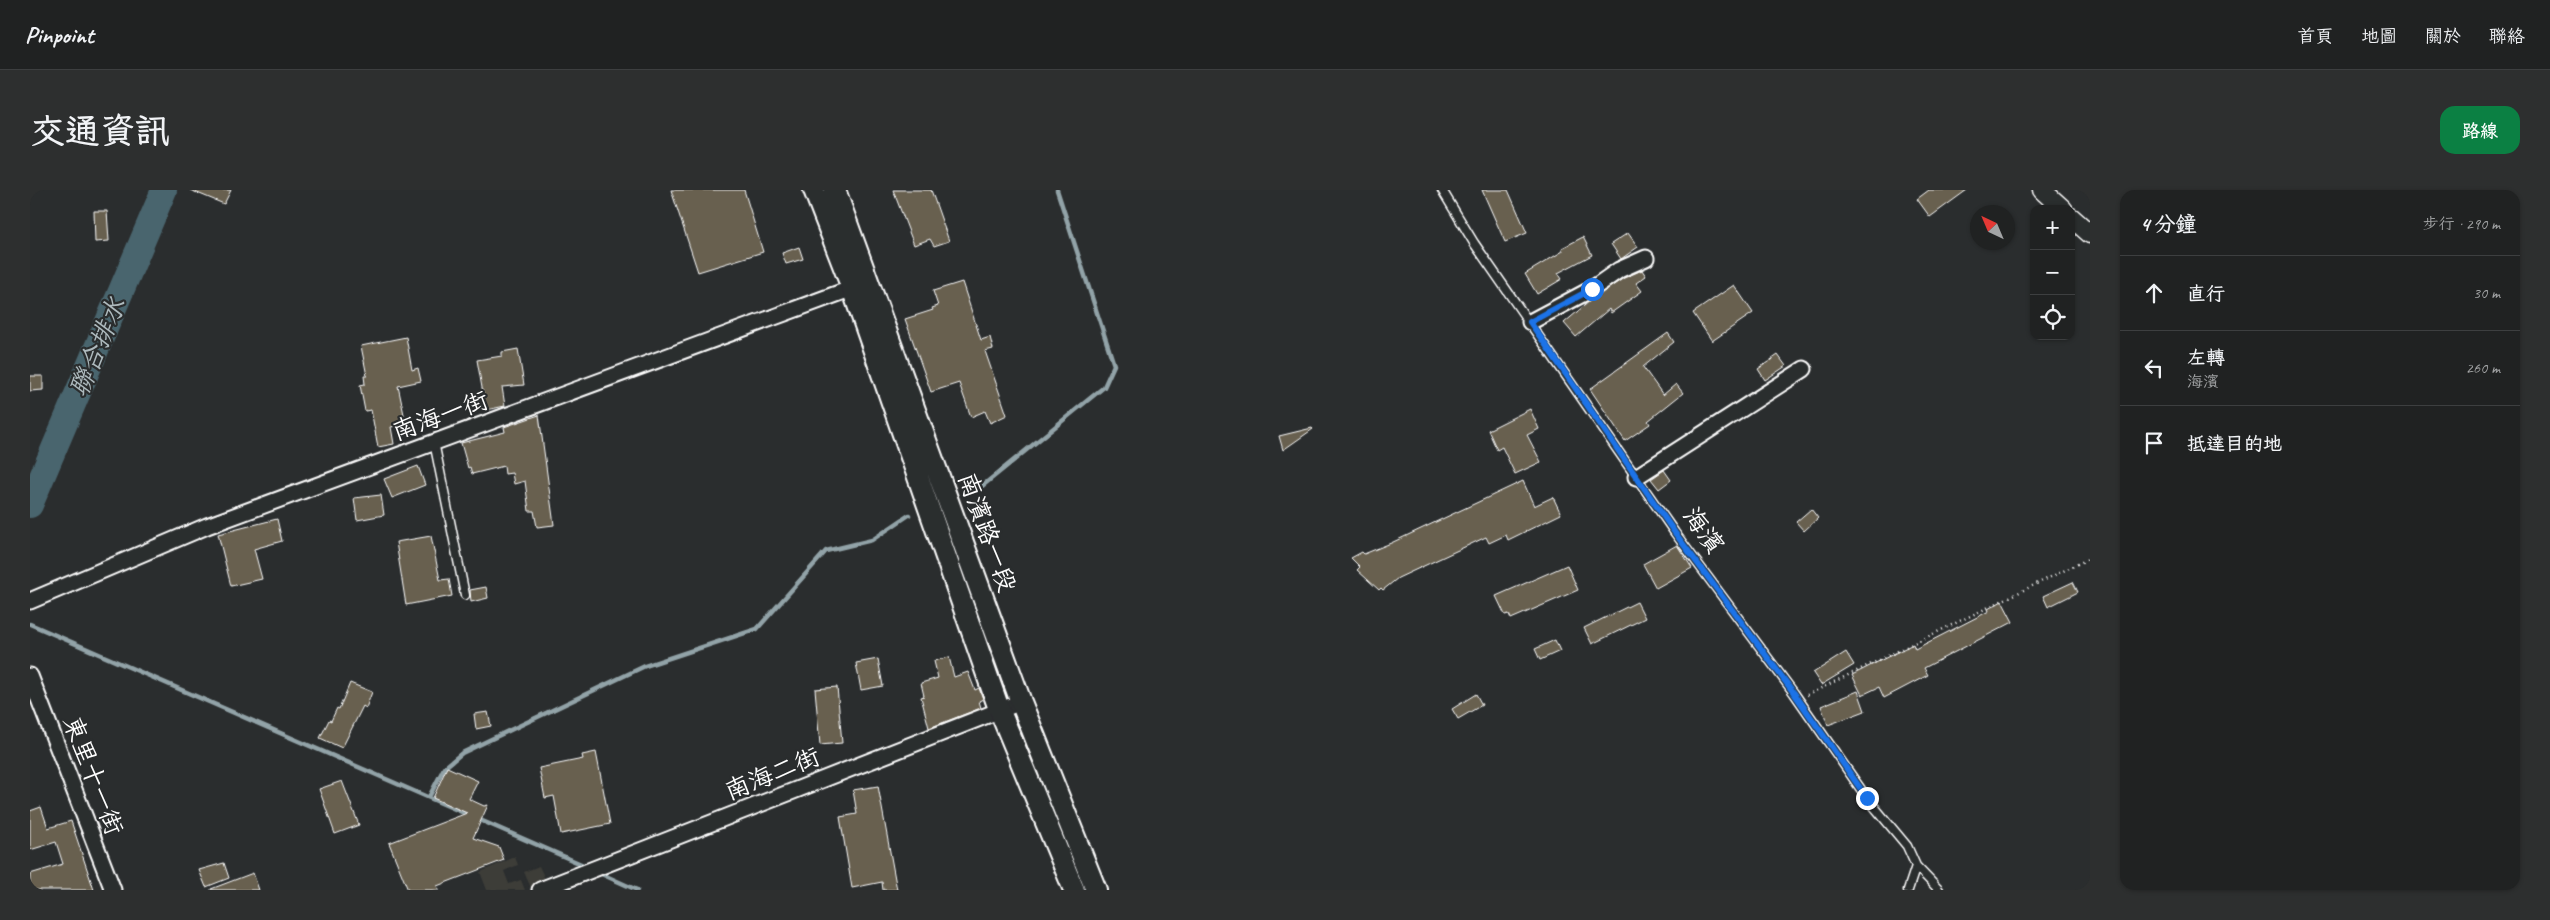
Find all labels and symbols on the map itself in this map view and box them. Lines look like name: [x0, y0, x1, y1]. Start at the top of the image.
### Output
north arrow: [1970, 205, 2015, 250]
route start: [1581, 278, 1604, 301]
water label: 聯合排水: [62, 292, 133, 402]
street label: 南海一街: [388, 384, 493, 448]
street label: 南濱路一段: [951, 468, 1023, 597]
street label: 海濱: [1676, 501, 1731, 560]
street label: 東里十一街: [56, 711, 130, 839]
street label: 南海二街: [720, 740, 825, 807]
route end: [1856, 787, 1879, 810]

